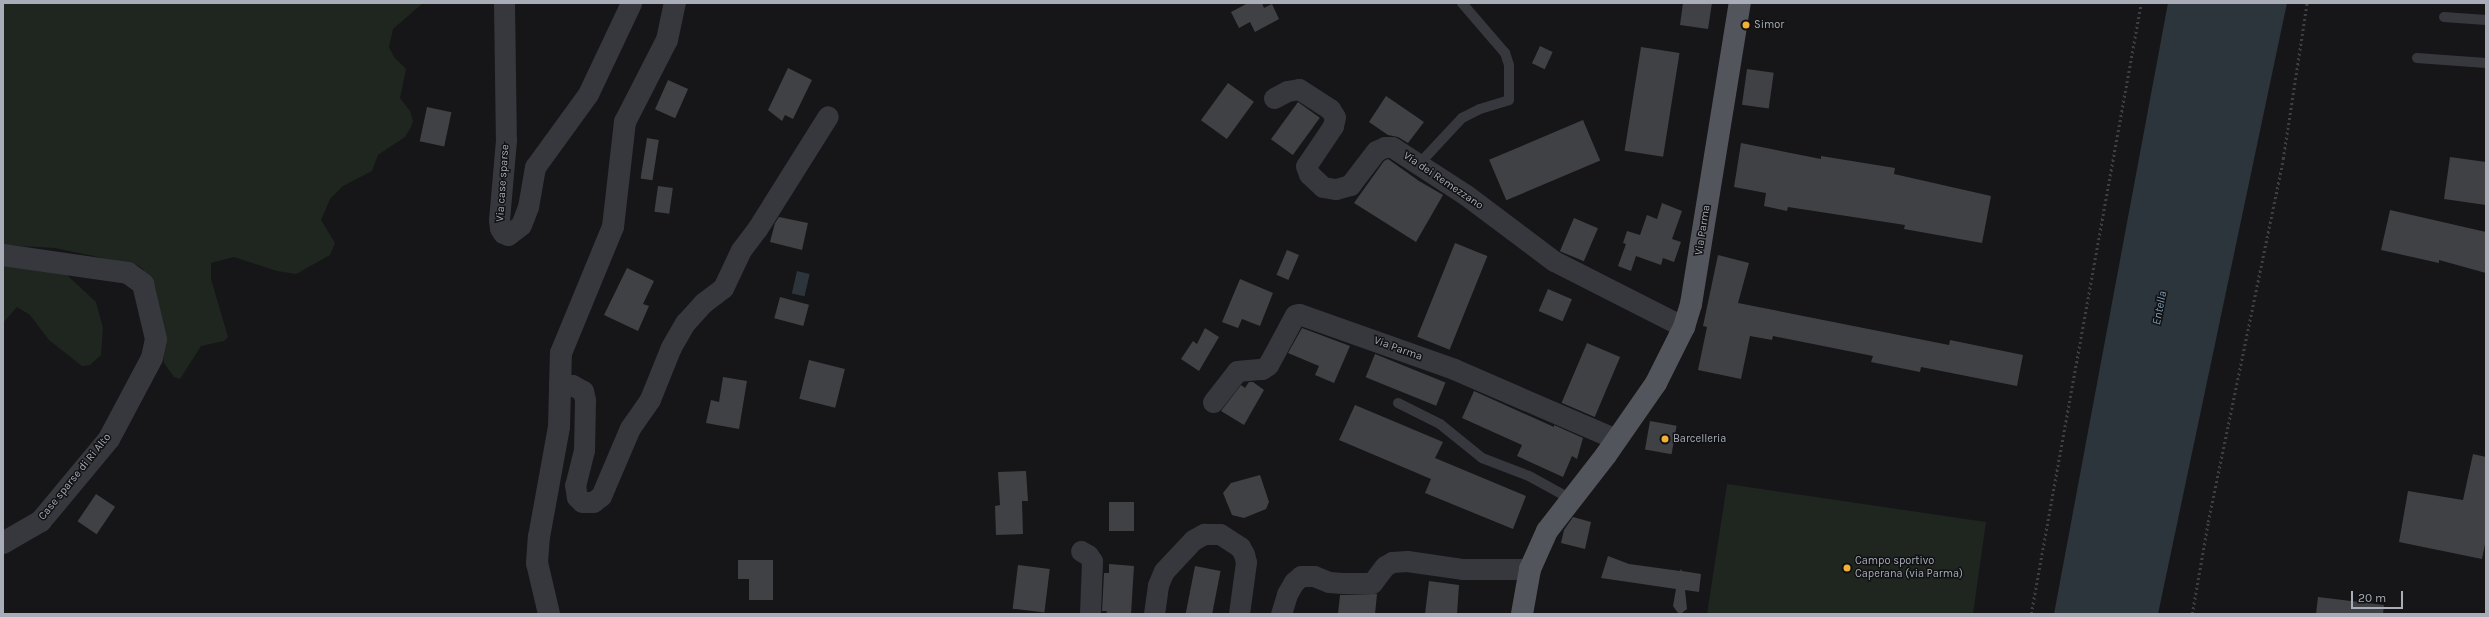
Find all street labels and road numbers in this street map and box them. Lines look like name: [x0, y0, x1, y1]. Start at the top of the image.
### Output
street label: Via case sparse: [494, 144, 512, 222]
street label: Via dei Remezzano: [1400, 149, 1486, 213]
street label: Via Parma: [1693, 204, 1713, 256]
street label: Via Parma: [1372, 334, 1424, 364]
street label: Case sparse di Ri Alto: [36, 431, 114, 523]

